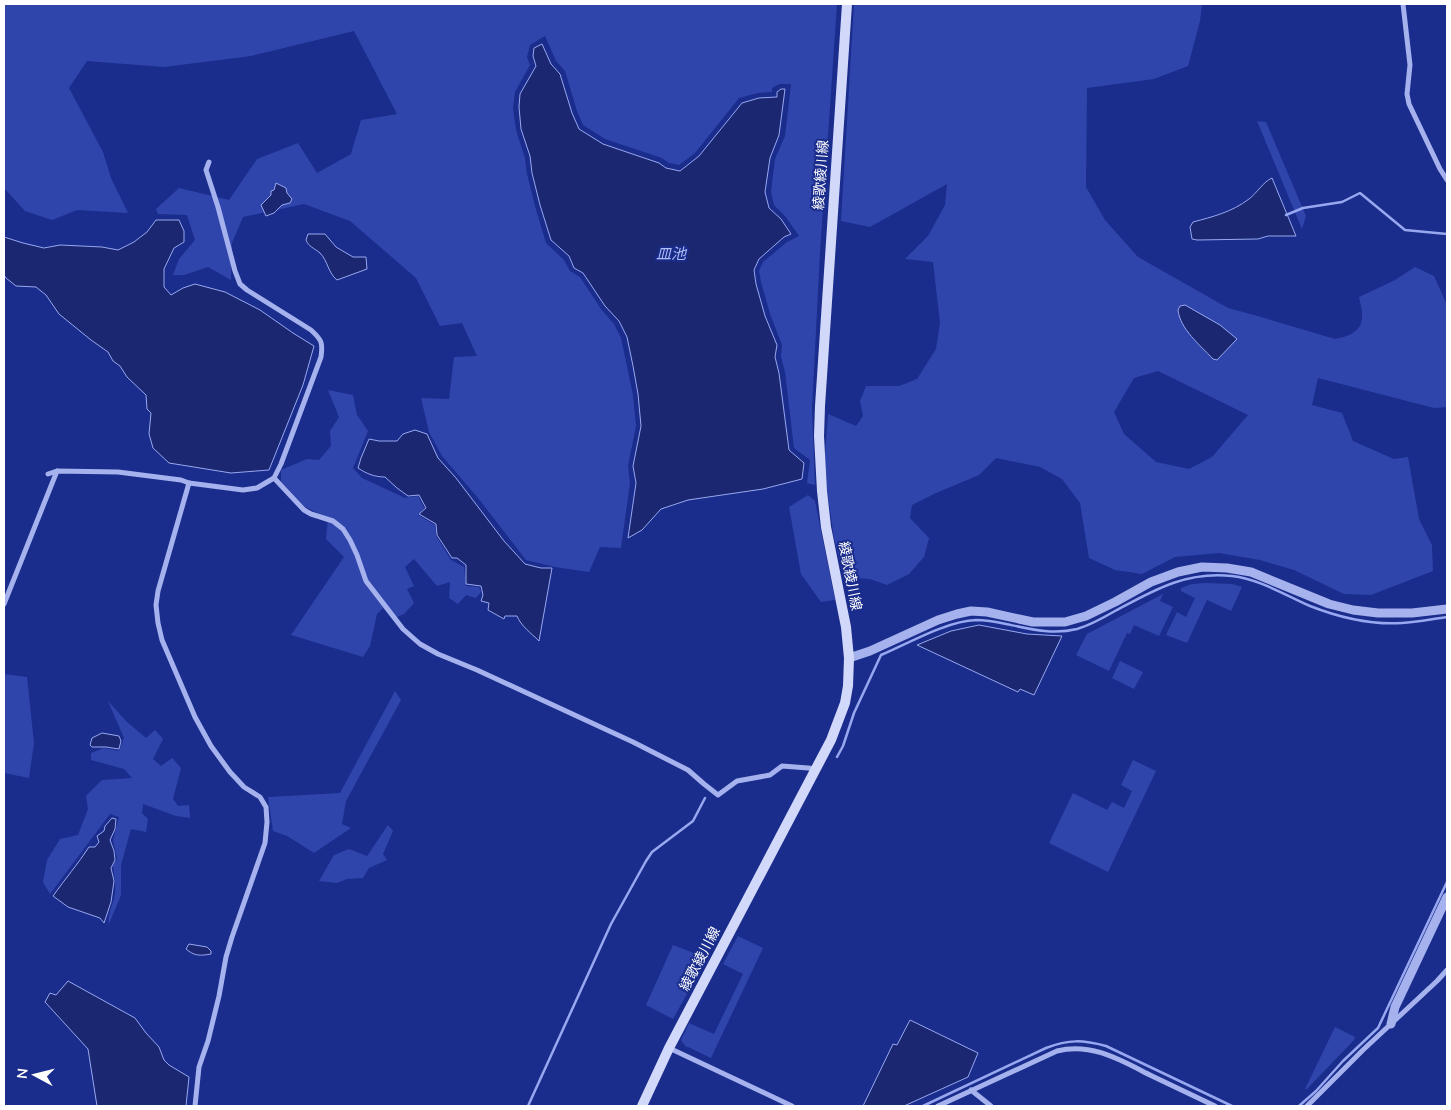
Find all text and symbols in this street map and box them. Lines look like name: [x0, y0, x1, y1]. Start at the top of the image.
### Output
street label: 綾歌綾川線: [809, 139, 833, 211]
water label: 皿池: [656, 244, 688, 264]
street label: 綾歌綾川線: [834, 540, 866, 612]
street label: 綾歌綾川線: [675, 924, 725, 994]
north arrow: [10, 1050, 60, 1100]
text: N: [13, 1067, 33, 1080]

